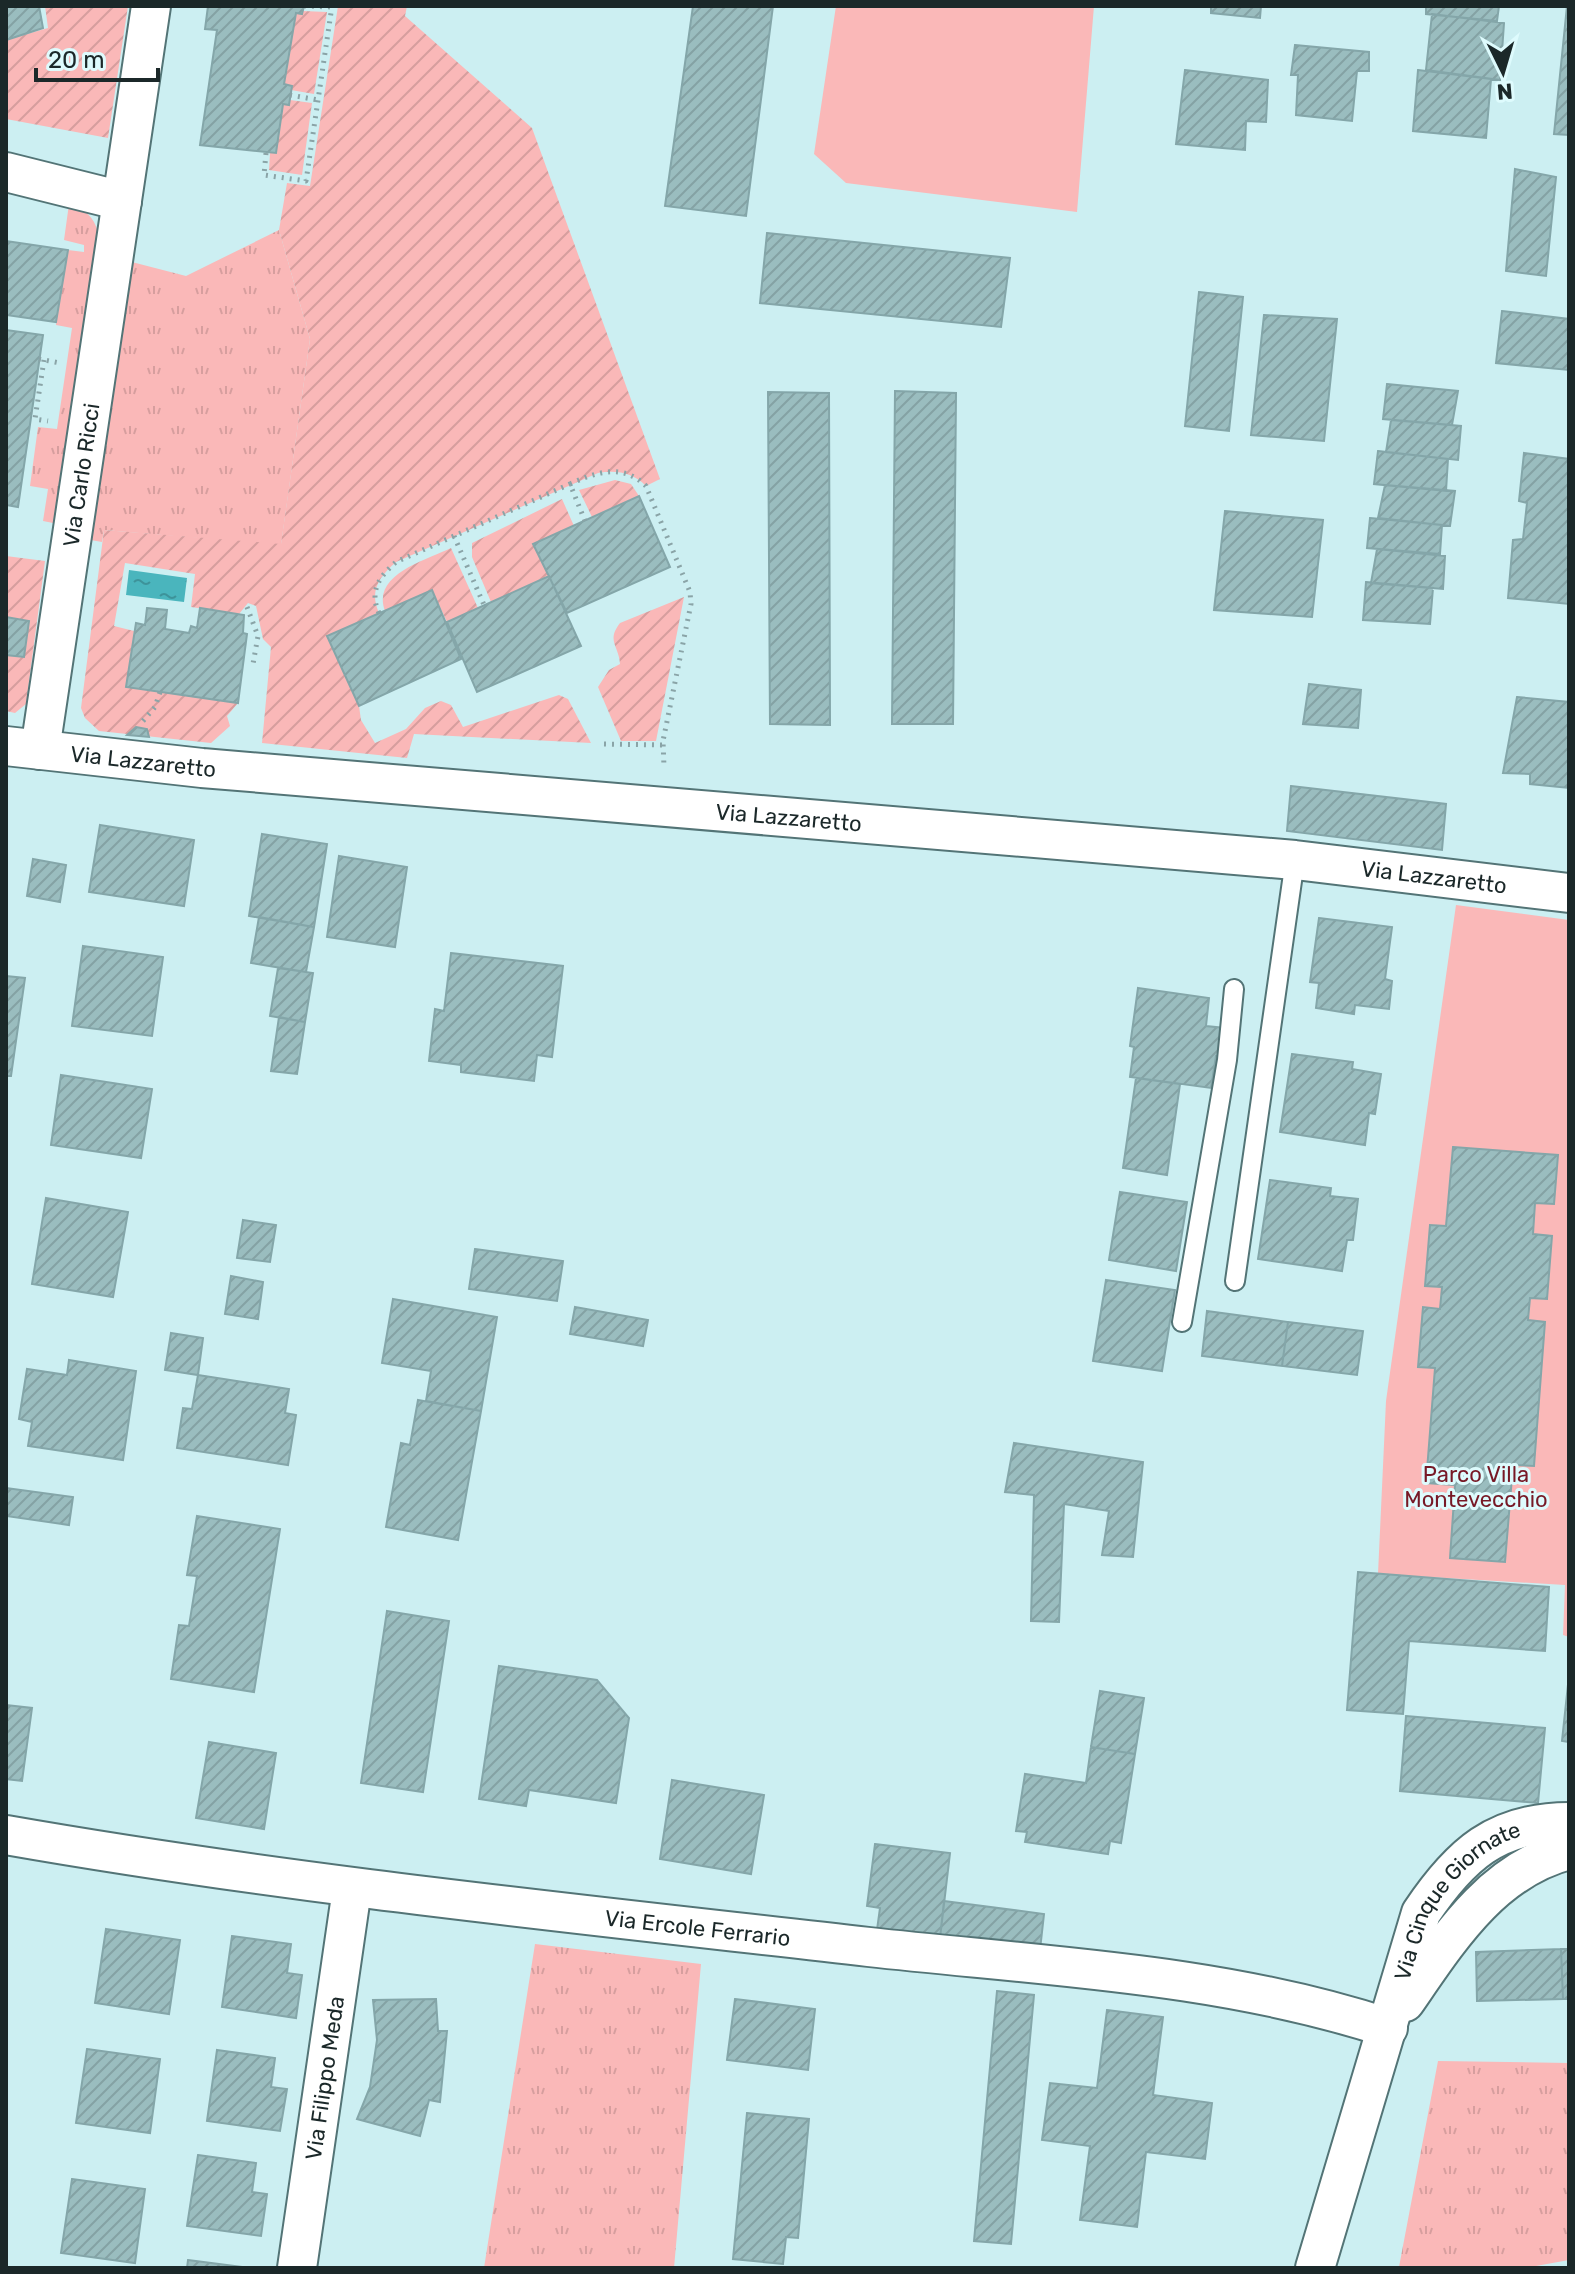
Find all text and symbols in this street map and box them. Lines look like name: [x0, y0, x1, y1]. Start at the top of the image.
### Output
scale bar: [36, 32, 158, 82]
north arrow: [1463, 32, 1543, 112]
text: 20 m: [48, 46, 105, 74]
text: N: [1496, 77, 1514, 106]
street label: Via Carlo Ricci: [57, 401, 105, 549]
street label: Via Lazzaretto: [69, 740, 217, 783]
street label: Via Lazzaretto: [715, 798, 863, 837]
street label: Via Lazzaretto: [1360, 855, 1508, 899]
park label: Parco Villa Montevecchio: [1404, 1461, 1548, 1513]
street label: Via Cinque Giornate: [1388, 1816, 1524, 1984]
street label: Via Ercole Ferrario: [603, 1904, 792, 1952]
street label: Via Filippo Meda: [299, 1994, 350, 2162]

